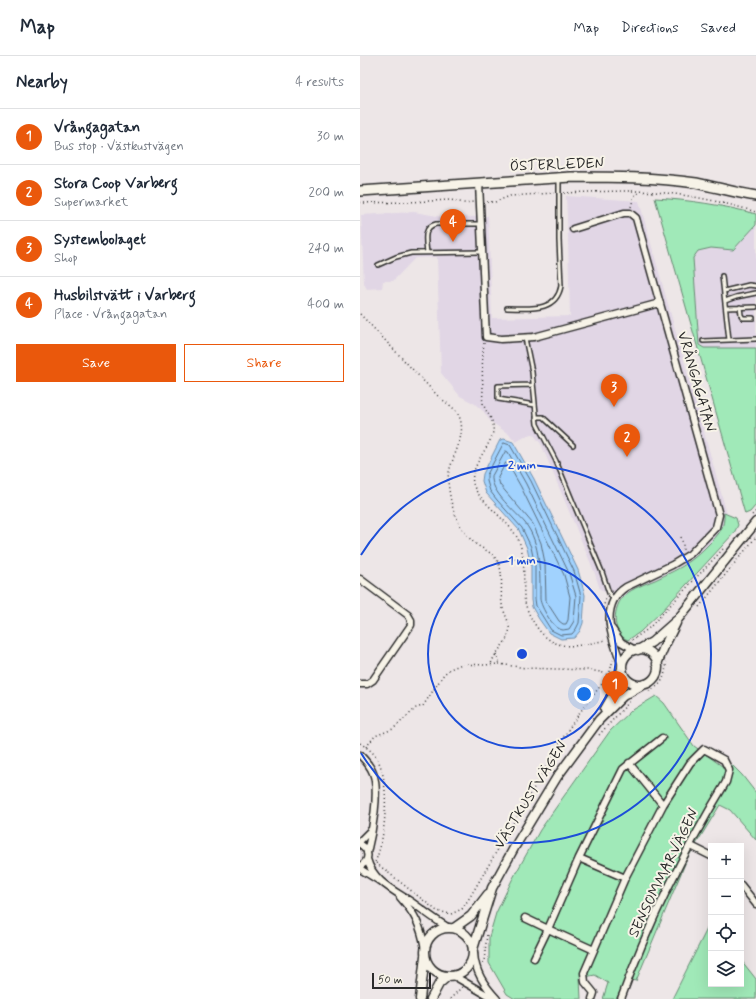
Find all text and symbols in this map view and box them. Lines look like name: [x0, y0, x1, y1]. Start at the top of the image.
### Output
text: Map: [20, 15, 55, 40]
text: Map: [573, 19, 599, 37]
text: Directions: [621, 19, 679, 37]
text: Saved: [701, 19, 736, 37]
text: Nearby: [16, 71, 68, 93]
text: 4 results: [295, 74, 344, 91]
text: Vrångagatan: [54, 118, 140, 138]
text: 1: [26, 128, 32, 145]
text: 30 m: [317, 128, 344, 145]
text: Bus stop · Västkustvägen: [54, 138, 184, 155]
street label: ÖSTERLEDEN: [509, 153, 605, 177]
text: Stora Coop Varberg: [54, 174, 178, 194]
text: 2: [26, 184, 32, 201]
text: 200 m: [309, 184, 344, 201]
text: Supermarket: [54, 194, 128, 211]
pin: 4: [440, 209, 466, 242]
text: Systembolaget: [54, 230, 146, 250]
text: 3: [26, 240, 32, 257]
text: 240 m: [308, 240, 344, 257]
text: Shop: [54, 250, 78, 267]
text: Husbilstvätt i Varberg: [54, 286, 196, 306]
text: 4: [25, 296, 33, 313]
text: 400 m: [307, 296, 344, 313]
text: Place · Vrångagatan: [54, 306, 167, 323]
street label: VRÅNGAGATAN: [672, 329, 721, 435]
button: Save: [16, 344, 176, 382]
button: Share: [184, 344, 344, 382]
pin: 3: [601, 374, 627, 407]
pin: 2: [614, 424, 640, 457]
text: 2 min: [508, 458, 536, 474]
text: 1 min: [508, 553, 536, 569]
centre of rings: [515, 647, 529, 661]
pin: 1: [602, 671, 628, 704]
your location: [574, 684, 594, 704]
street label: VÄSTKUSTVÄGEN: [490, 737, 572, 853]
street label: SENSOMMARVÄGEN: [624, 805, 704, 941]
map controls: [708, 843, 744, 987]
button: +: [708, 843, 744, 879]
button: −: [708, 879, 744, 915]
button: locate: [708, 915, 744, 951]
button: layers: [708, 951, 744, 987]
scale bar: [372, 971, 431, 990]
text: 50 m: [378, 973, 403, 987]

